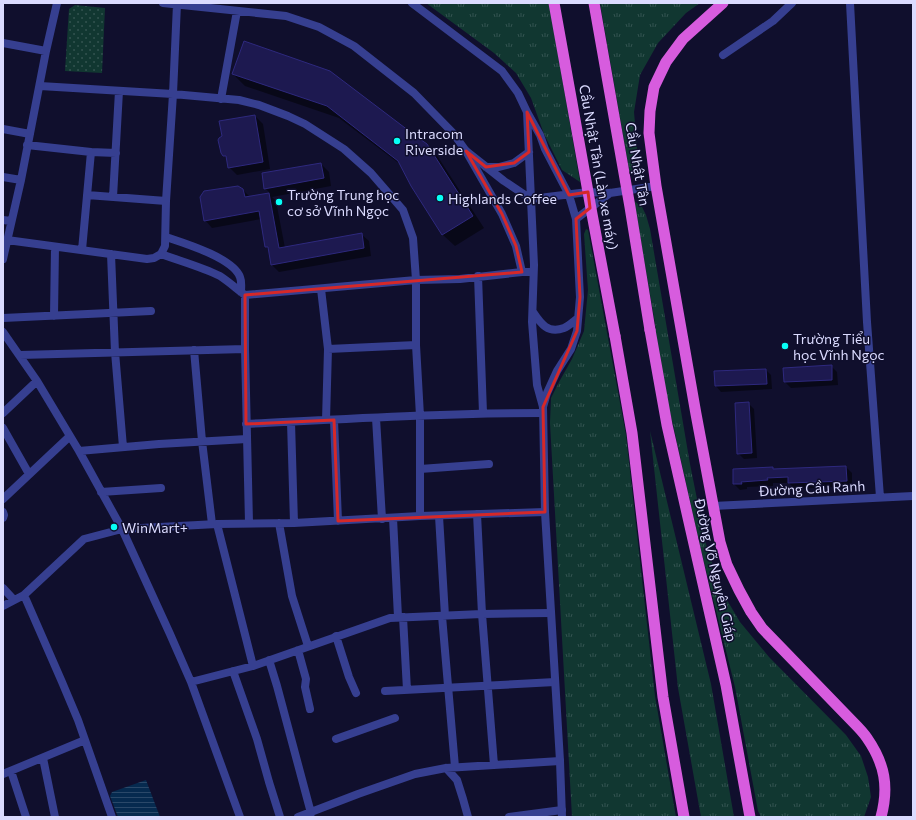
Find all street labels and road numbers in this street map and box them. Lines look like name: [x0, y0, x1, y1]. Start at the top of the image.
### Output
street label: Cầu Nhật Tân (Làn xe máy): [576, 83, 622, 251]
street label: Cầu Nhật Tân: [622, 121, 654, 207]
street label: Đường Cầu Ranh: [757, 477, 866, 499]
street label: Đường Võ Nguyên Giáp: [691, 496, 741, 643]

